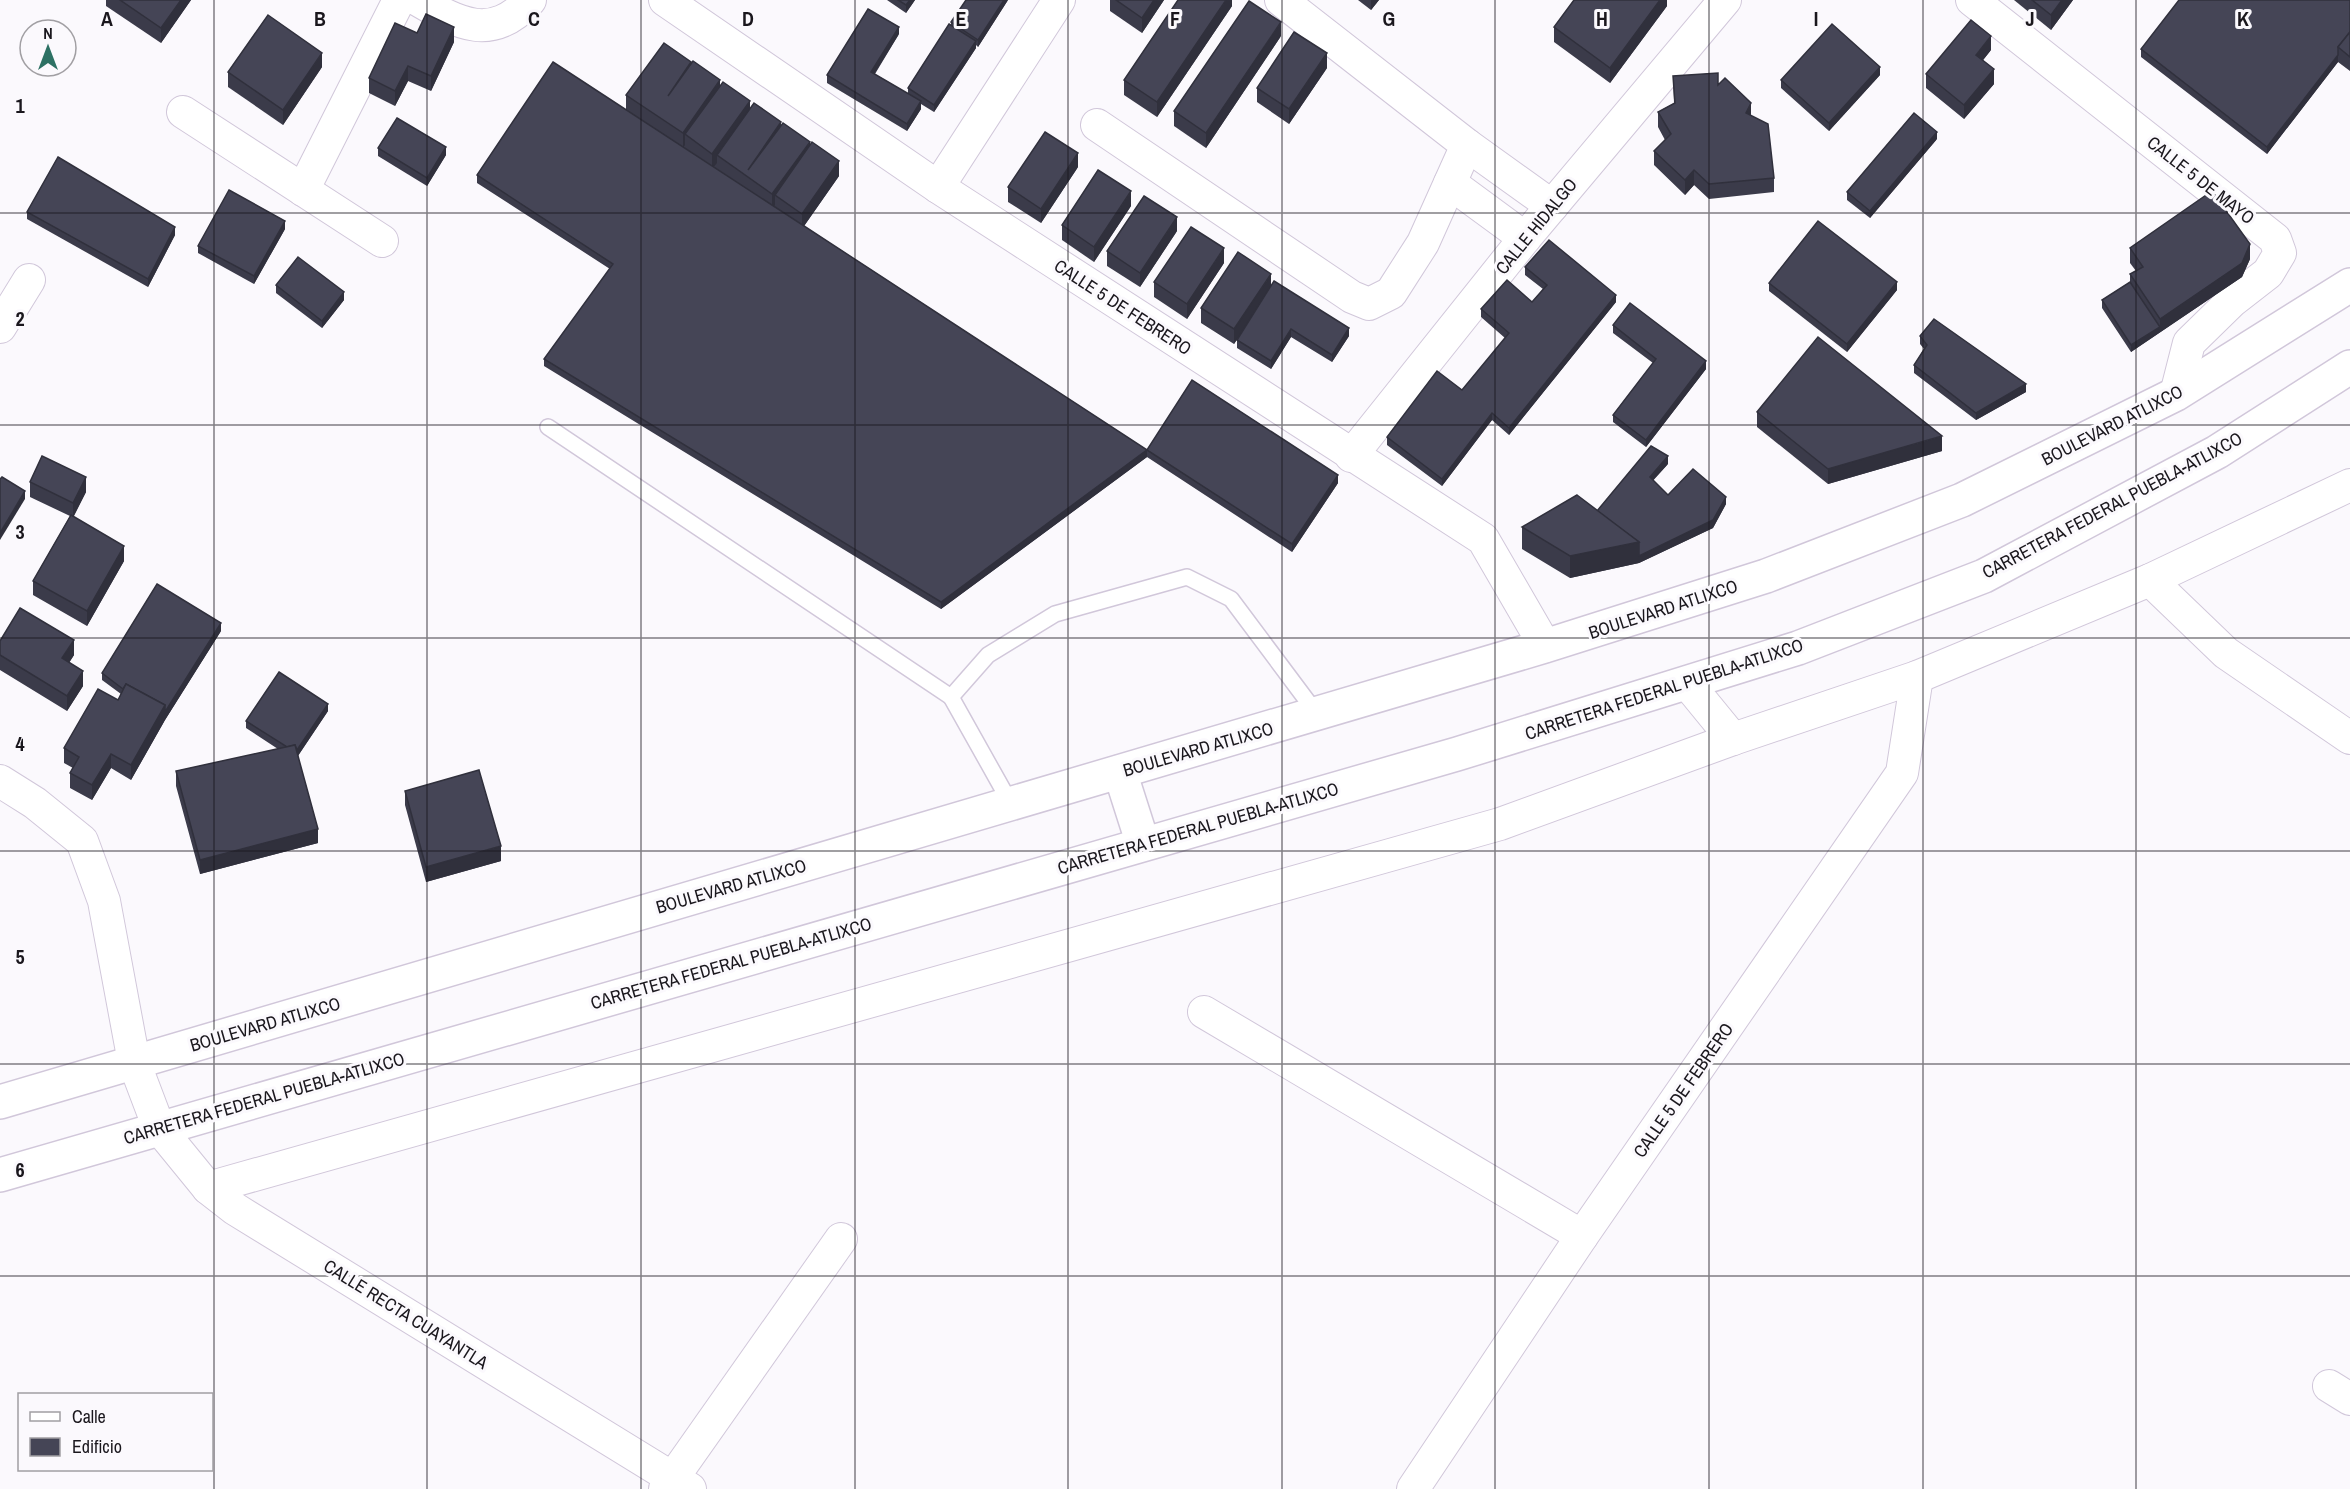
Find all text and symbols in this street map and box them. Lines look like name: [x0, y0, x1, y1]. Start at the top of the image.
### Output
text: A: [101, 5, 113, 32]
text: B: [314, 5, 326, 32]
text: C: [528, 5, 540, 32]
text: D: [742, 5, 754, 32]
text: E: [956, 5, 967, 32]
text: F: [1170, 5, 1180, 32]
text: G: [1383, 5, 1395, 32]
text: H: [1596, 5, 1608, 32]
text: I: [1814, 5, 1818, 32]
text: J: [2025, 5, 2035, 32]
text: K: [2237, 5, 2249, 32]
north arrow: [18, 18, 78, 78]
text: N: [43, 22, 53, 44]
text: 1: [15, 92, 25, 119]
street label: CALLE 5 DE MAYO: [2142, 130, 2260, 230]
street label: CALLE HIDALGO: [1489, 173, 1583, 279]
street label: CALLE 5 DE FEBRERO: [1049, 253, 1197, 361]
text: 2: [15, 305, 25, 332]
street label: BOULEVARD ATLIXCO: [2037, 379, 2187, 471]
street label: CARRETERA FEDERAL PUEBLA-ATLIXCO: [1978, 426, 2246, 584]
text: 3: [15, 518, 25, 545]
street label: BOULEVARD ATLIXCO: [1585, 573, 1741, 645]
street label: CARRETERA FEDERAL PUEBLA-ATLIXCO: [1522, 632, 1806, 746]
street label: BOULEVARD ATLIXCO: [1120, 716, 1276, 782]
text: 4: [15, 730, 25, 757]
street label: CARRETERA FEDERAL PUEBLA-ATLIXCO: [1055, 776, 1341, 880]
street label: BOULEVARD ATLIXCO: [653, 853, 809, 919]
street label: CARRETERA FEDERAL PUEBLA-ATLIXCO: [588, 911, 874, 1015]
text: 5: [15, 943, 25, 970]
street label: BOULEVARD ATLIXCO: [187, 991, 343, 1057]
street label: CALLE 5 DE FEBRERO: [1627, 1018, 1739, 1162]
street label: CARRETERA FEDERAL PUEBLA-ATLIXCO: [121, 1046, 407, 1150]
text: 6: [15, 1156, 25, 1183]
street label: CALLE RECTA CUAYANTLA: [319, 1253, 493, 1375]
legend: [18, 1393, 213, 1471]
text: Calle: [72, 1404, 106, 1429]
text: Edificio: [72, 1434, 122, 1459]

